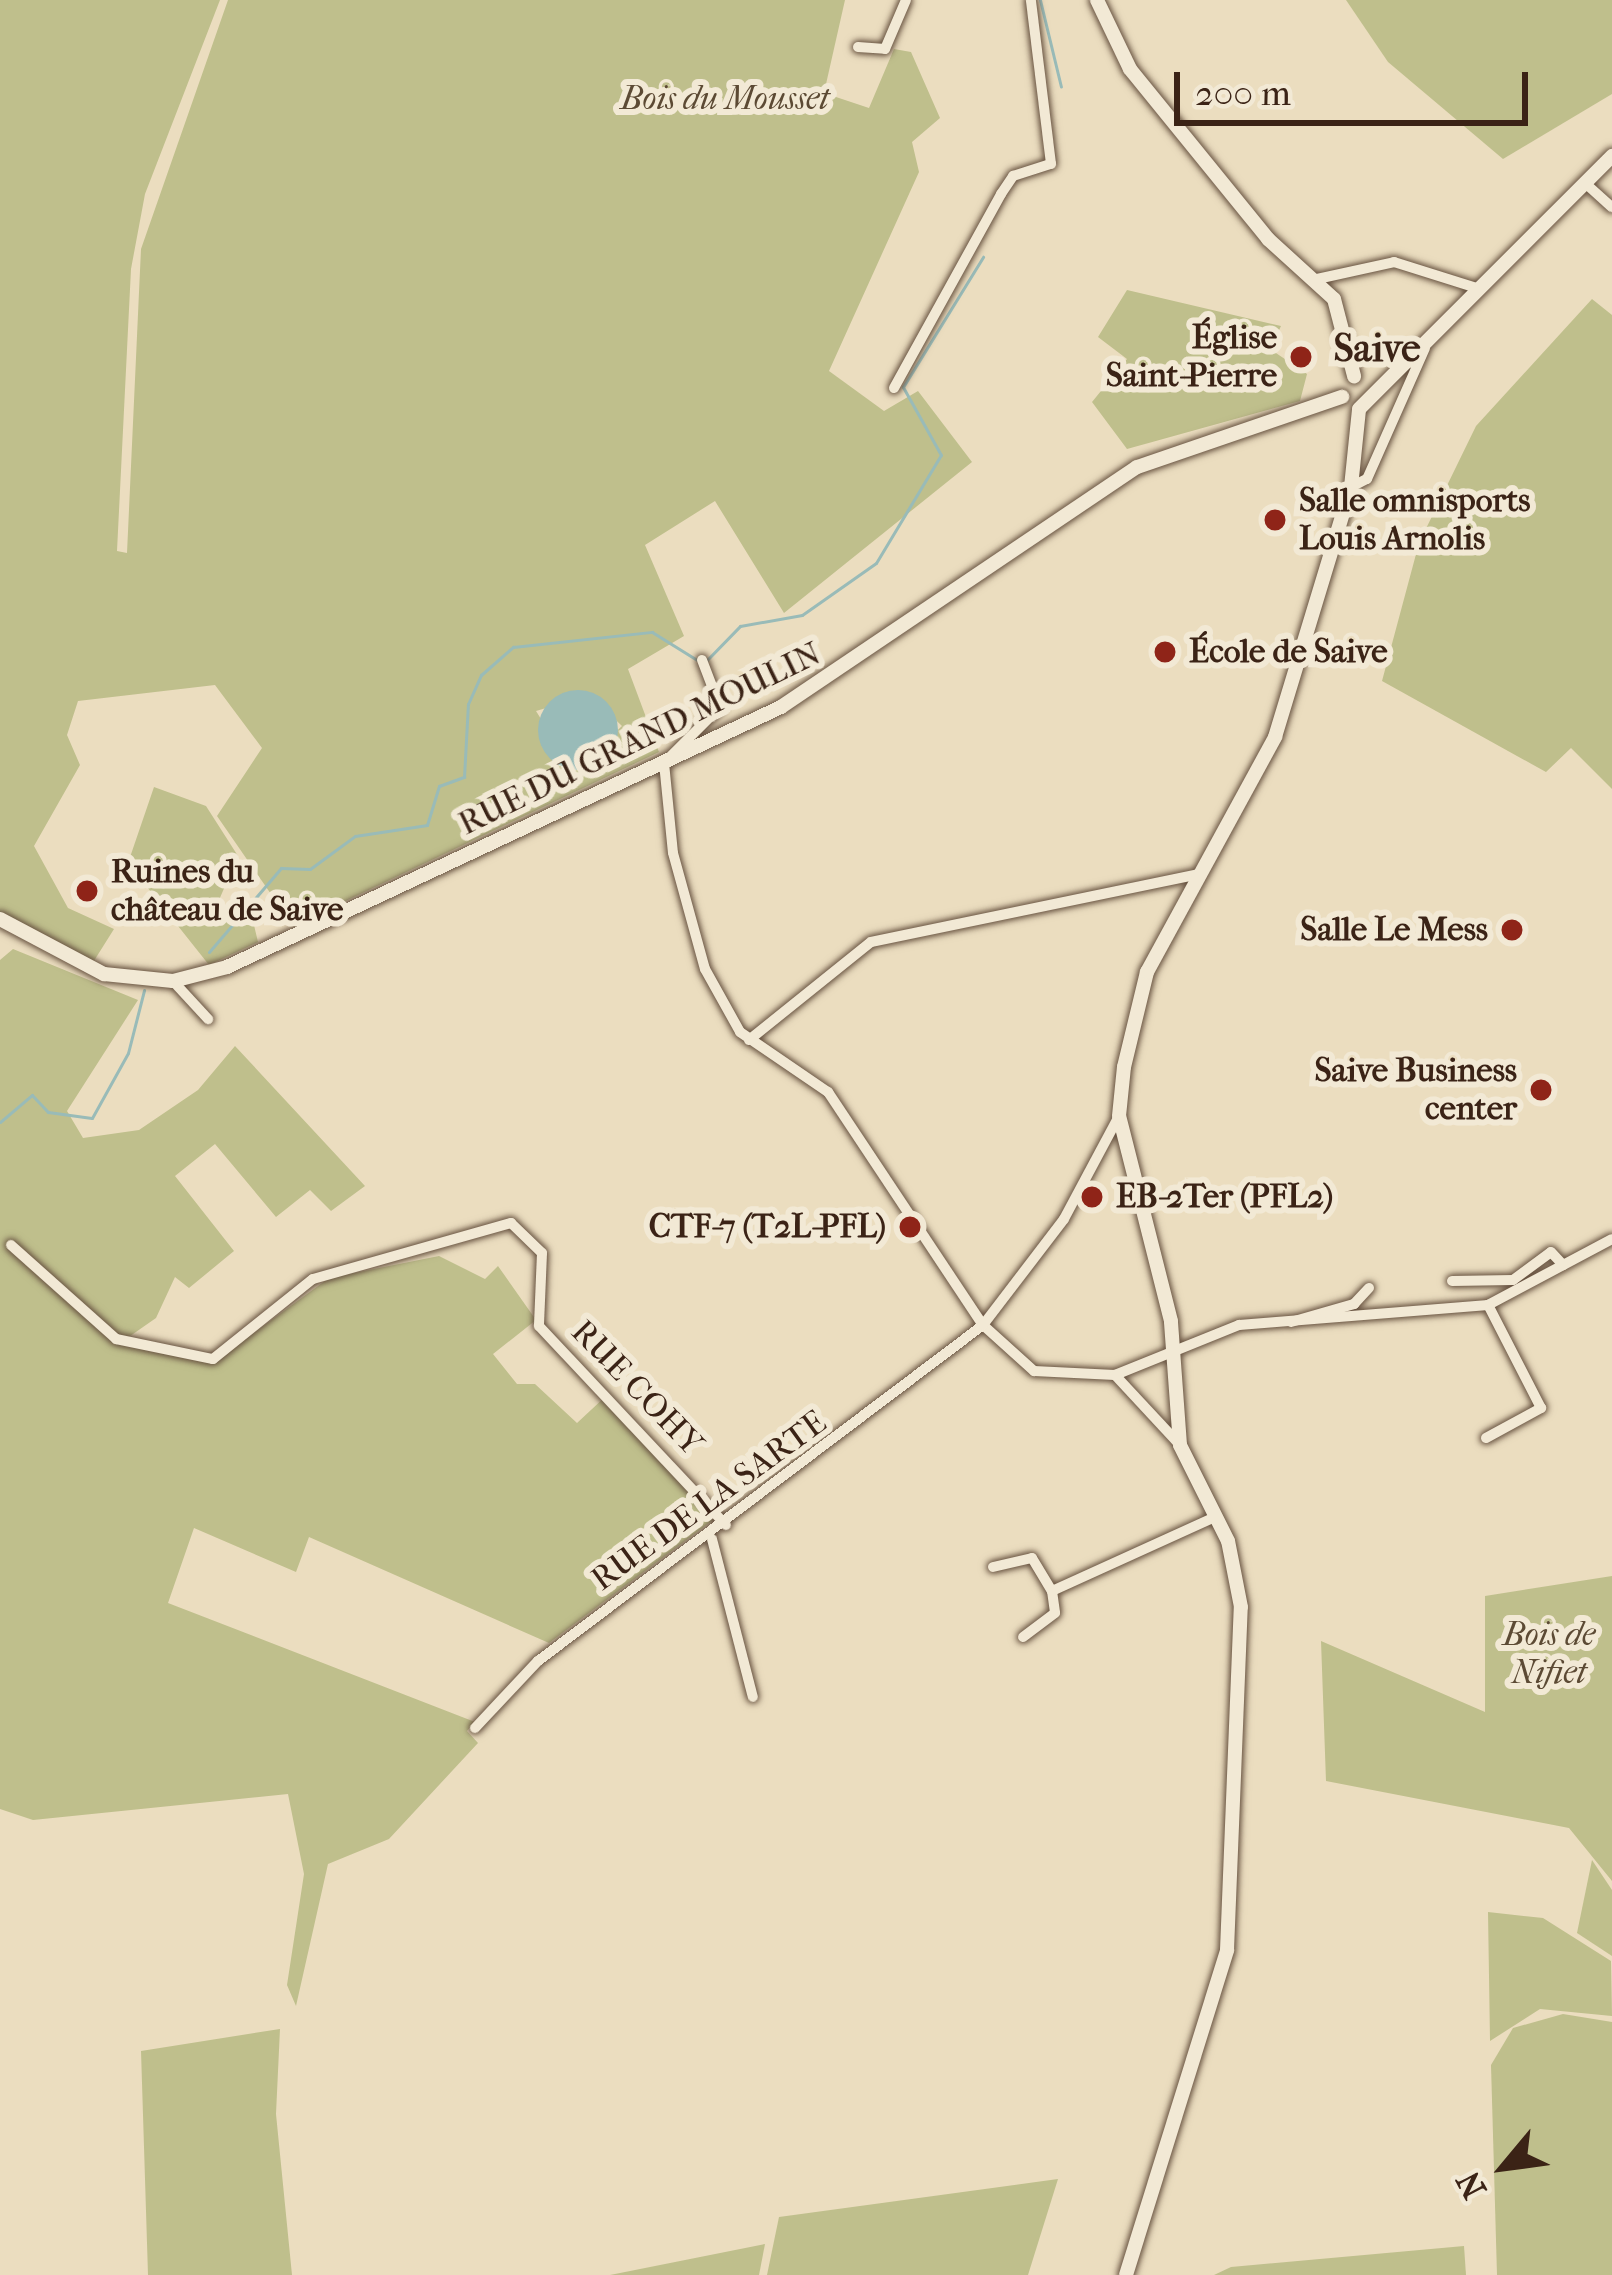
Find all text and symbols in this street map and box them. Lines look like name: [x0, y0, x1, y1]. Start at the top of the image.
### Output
scale bar: [1180, 48, 1534, 122]
text: 200 m: [1195, 72, 1291, 114]
park label: Bois du Mousset: [621, 79, 829, 119]
place label: Église Saint-Pierre: [1106, 318, 1277, 396]
district label: Saive: [1333, 325, 1421, 371]
marker: Église Saint-Pierre: [1288, 344, 1314, 370]
place label: Salle omnisports Louis Arnolis: [1299, 481, 1530, 559]
marker: Salle omnisports Louis Arnolis: [1262, 507, 1288, 533]
place label: École de Saive: [1189, 632, 1387, 672]
street label: RUE DU GRAND MOULIN: [452, 634, 828, 844]
marker: École de Saive: [1152, 639, 1178, 665]
place label: Ruines du château de Saive: [111, 852, 343, 930]
marker: Ruines du château de Saive: [74, 878, 100, 904]
place label: Salle Le Mess: [1300, 910, 1488, 950]
marker: Salle Le Mess: [1499, 917, 1525, 943]
place label: Saive Business center: [1314, 1051, 1517, 1129]
marker: Saive Business center: [1528, 1077, 1554, 1103]
place label: EB-2Ter (PFL2): [1116, 1177, 1333, 1217]
marker: EB-2Ter (PFL2): [1079, 1184, 1105, 1210]
place label: CTF-7 (T2L-PFL): [649, 1207, 886, 1247]
marker: CTF-7 (T2L-PFL): [897, 1214, 923, 1240]
street label: RUE COHY: [563, 1312, 711, 1464]
street label: RUE DE LA SARTE: [584, 1403, 834, 1599]
park label: Bois de Nifiet: [1503, 1615, 1595, 1693]
north arrow: [1444, 2107, 1564, 2227]
text: N: [1449, 2164, 1495, 2205]

